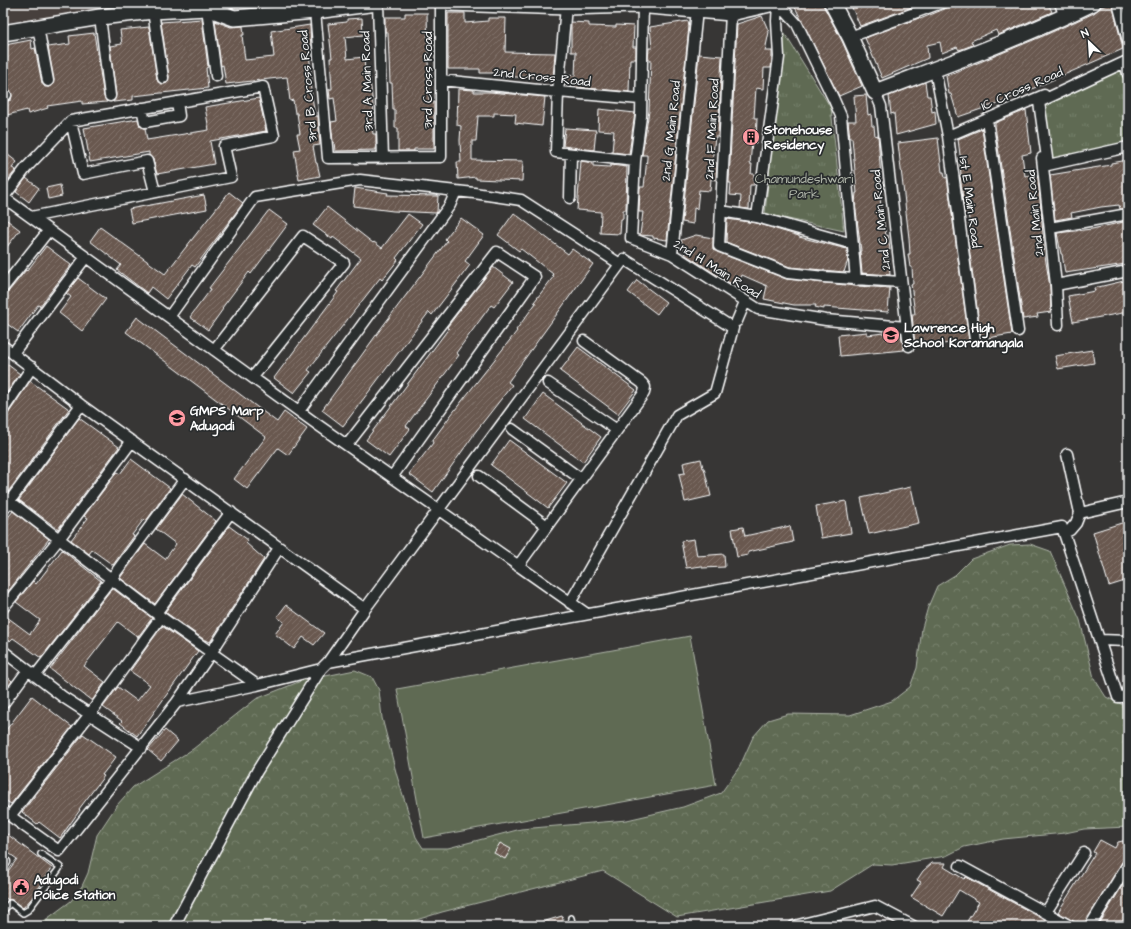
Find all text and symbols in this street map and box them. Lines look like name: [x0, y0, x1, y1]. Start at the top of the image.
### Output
north arrow: [1069, 22, 1109, 62]
text: N: [1079, 25, 1091, 42]
street label: 3rd B Cross Road: [294, 29, 322, 143]
street label: 3rd A Main Road: [356, 30, 378, 131]
street label: 3rd Cross Road: [419, 31, 437, 129]
street label: 2nd Cross Road: [493, 63, 592, 91]
street label: 1C Cross Road: [978, 63, 1066, 115]
street label: 2nd F Main Road: [700, 78, 724, 180]
street label: 2nd G Main Road: [657, 80, 685, 182]
place label: Stonehouse Residency: [763, 121, 832, 155]
building icon: Stonehouse Residency: [741, 127, 761, 147]
street label: 1st E Main Road: [955, 155, 985, 249]
street label: 2nd C Main Road: [867, 168, 895, 271]
street label: 2nd Main Road: [1021, 169, 1048, 257]
park label: Chamundeshwari Park: [755, 170, 853, 203]
street label: 2nd H Main Road: [670, 235, 764, 303]
place label: Lawrence High School Koramangala: [903, 319, 1023, 354]
school or university icon: Lawrence High School Koramangala: [881, 325, 901, 345]
place label: GMPS Marp Adugodi: [190, 402, 264, 437]
school or university icon: GMPS Marp Adugodi: [167, 408, 187, 428]
place label: Adugodi Police Station: [34, 871, 116, 904]
public building icon: Adugodi Police Station: [11, 877, 31, 897]

